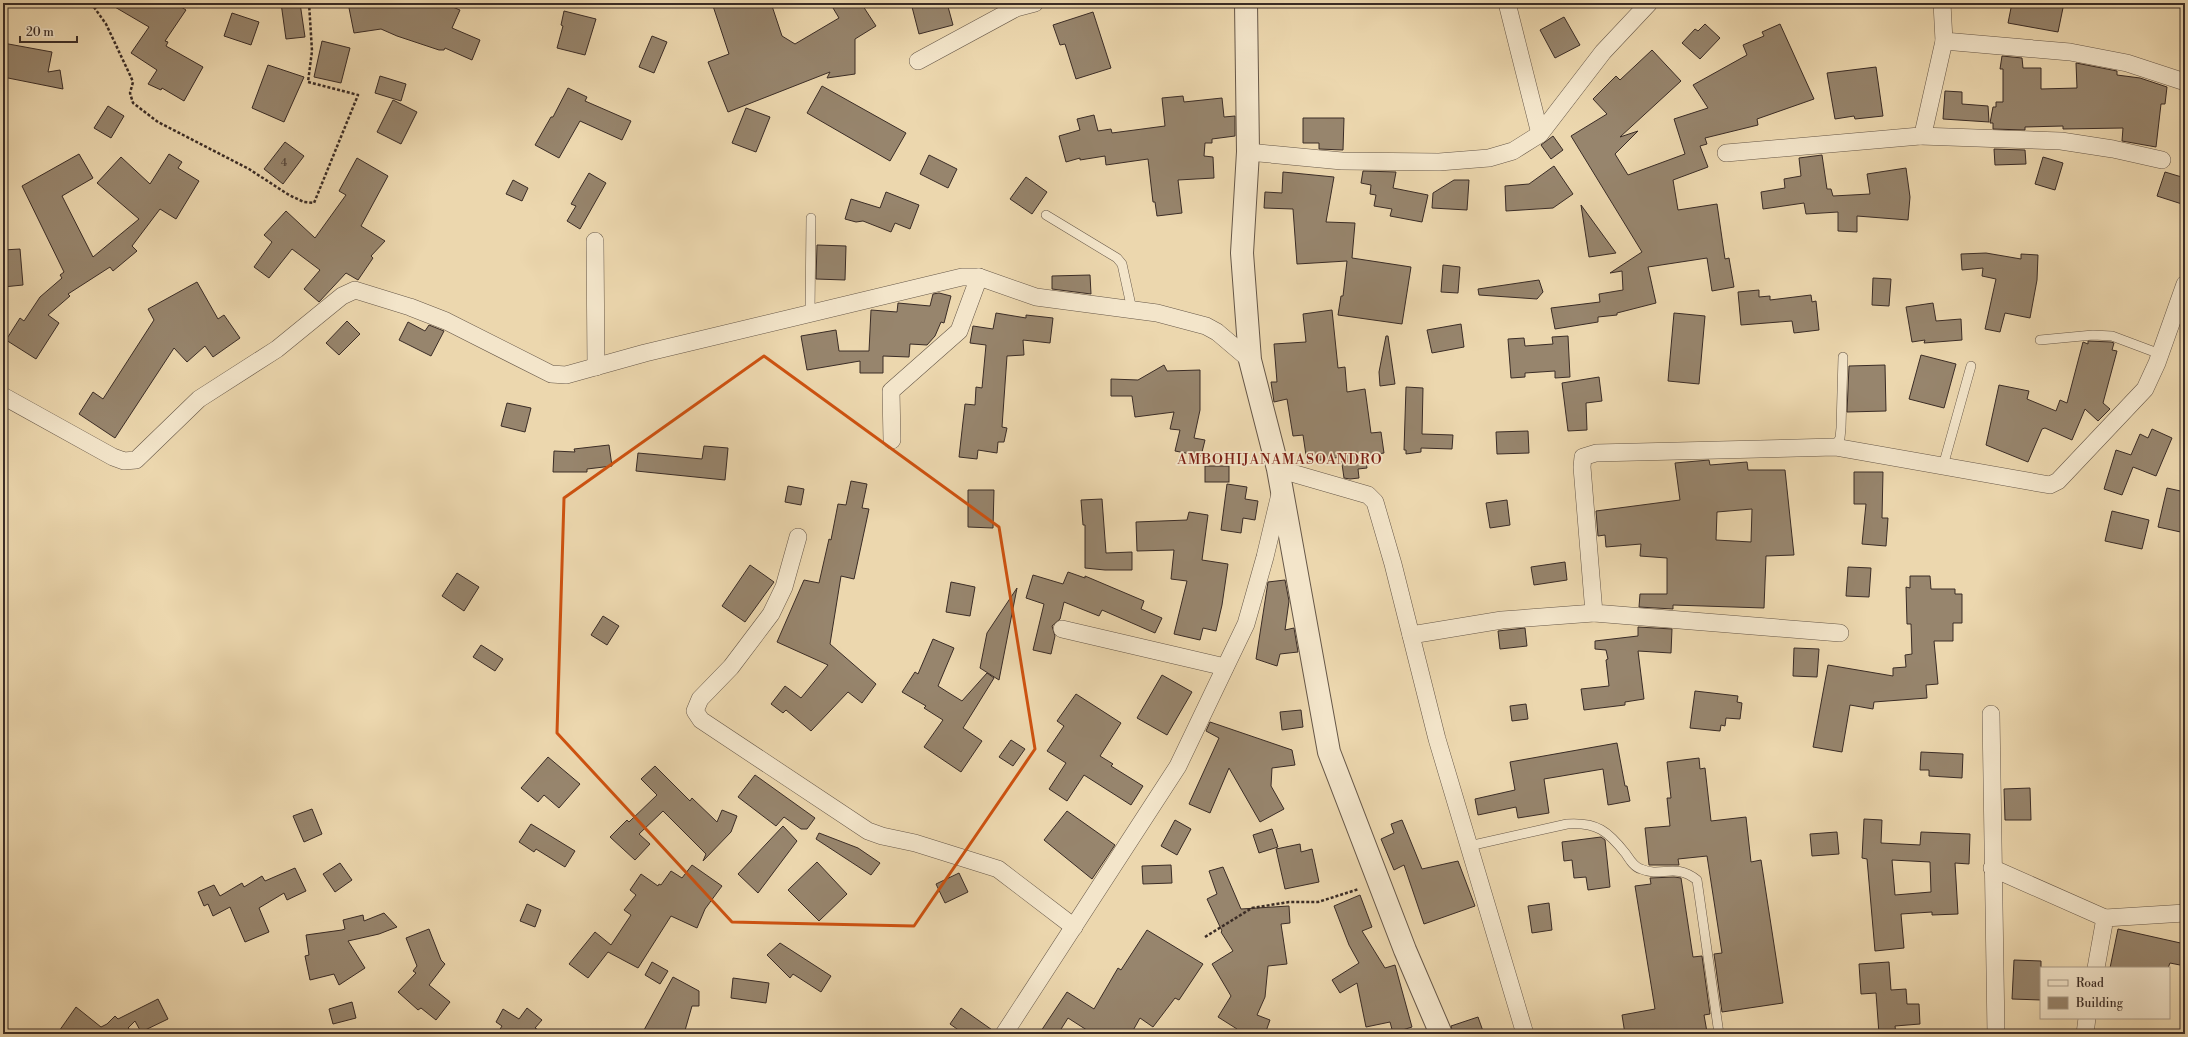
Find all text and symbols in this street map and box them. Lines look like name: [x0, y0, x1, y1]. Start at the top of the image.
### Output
scale bar: [20, 18, 77, 44]
text: 20 m: [26, 25, 54, 40]
house number: 4: [281, 156, 288, 170]
district label: AMBOHIJANAMASOANDRO: [1176, 451, 1383, 469]
legend: [2040, 967, 2170, 1019]
text: Road: [2076, 976, 2104, 991]
text: Building: [2075, 996, 2124, 1011]

